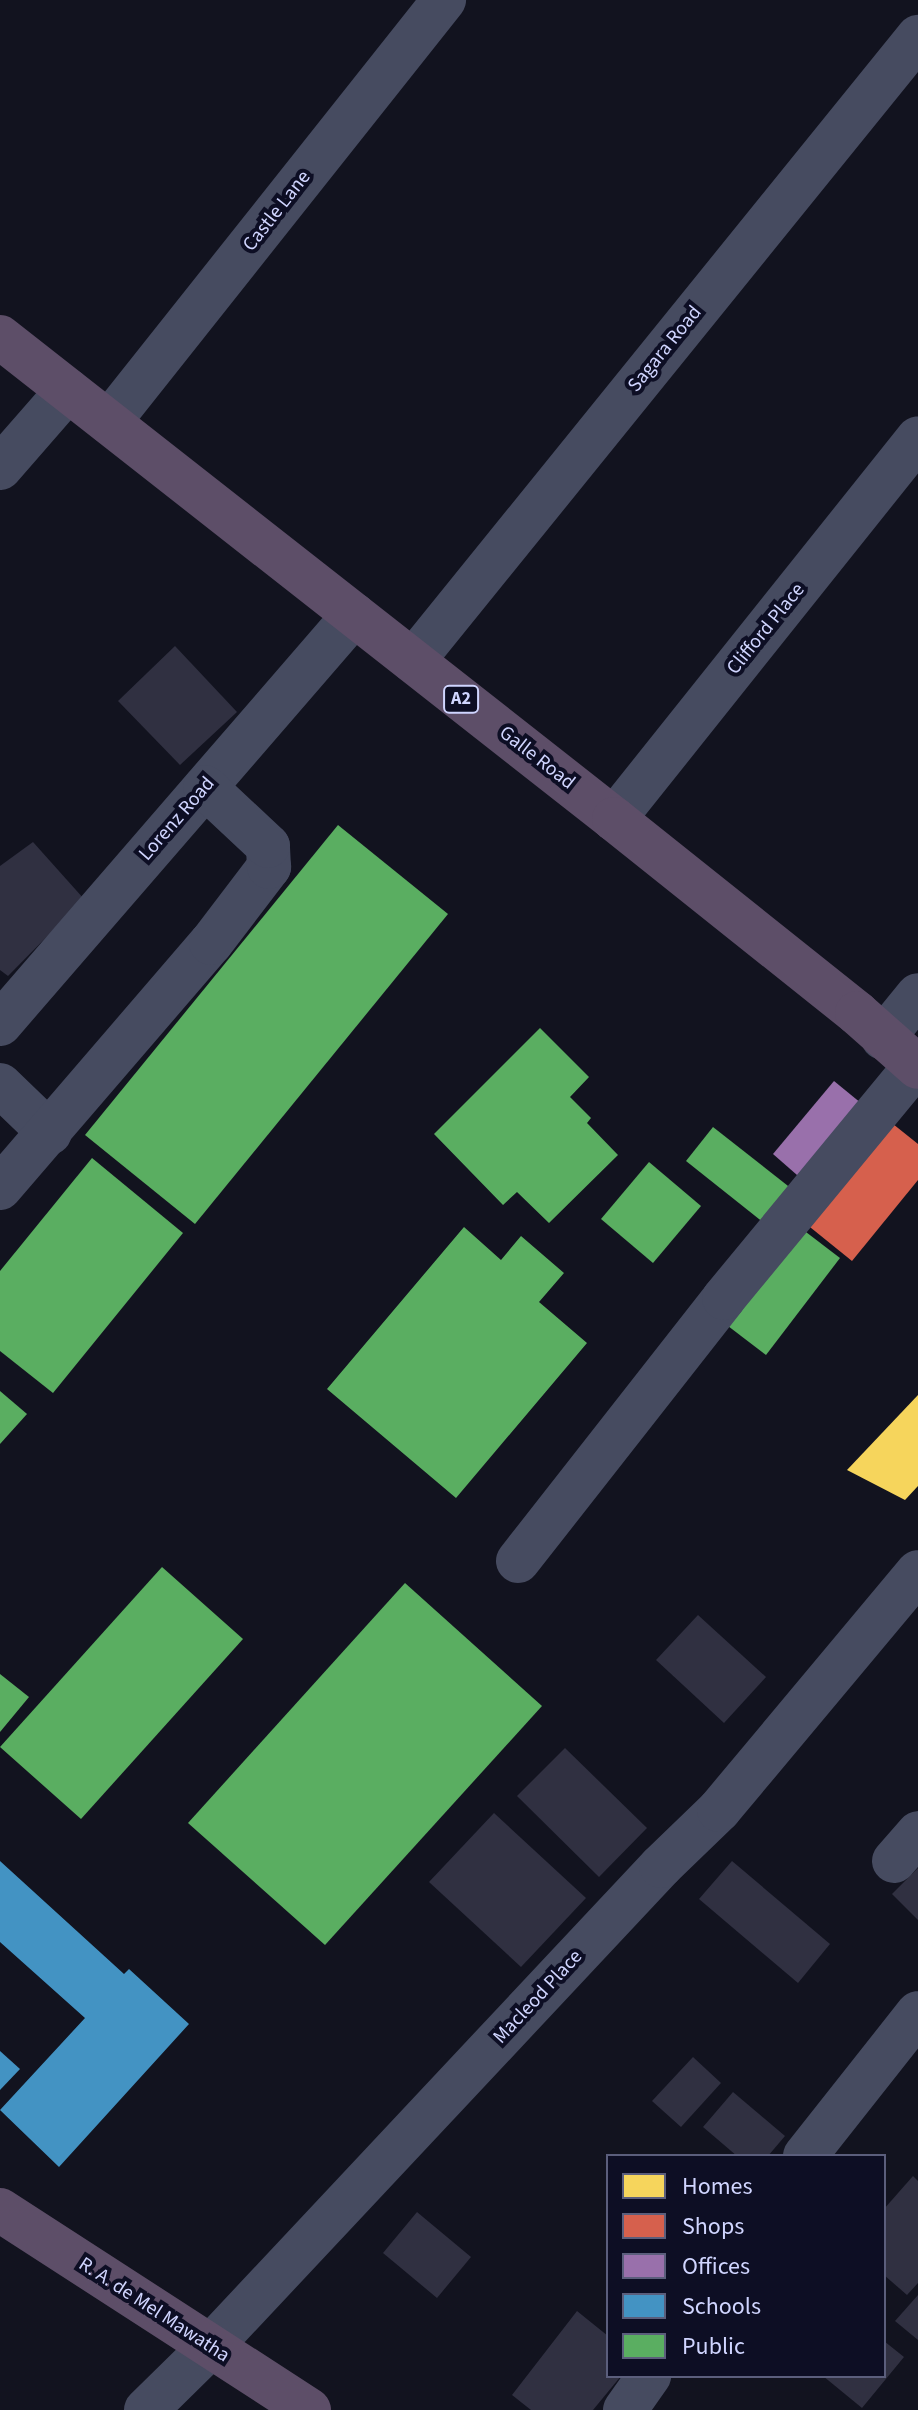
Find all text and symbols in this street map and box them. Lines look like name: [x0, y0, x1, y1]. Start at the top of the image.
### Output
street label: Castle Lane: [238, 166, 316, 256]
street label: Sagara Road: [623, 301, 707, 397]
street label: Clifford Place: [722, 578, 810, 680]
road number: A2: [443, 685, 479, 713]
street label: Galle Road: [494, 721, 580, 795]
street label: Lorenz Road: [134, 772, 220, 866]
street label: Macleod Place: [488, 1945, 588, 2049]
legend: [606, 2154, 886, 2378]
text: Homes: [682, 2169, 753, 2204]
text: Shops: [682, 2209, 744, 2244]
text: Offices: [682, 2249, 750, 2284]
street label: R. A. de Mel Mawatha: [74, 2252, 234, 2368]
text: Schools: [682, 2289, 761, 2324]
text: Public: [682, 2329, 745, 2364]

